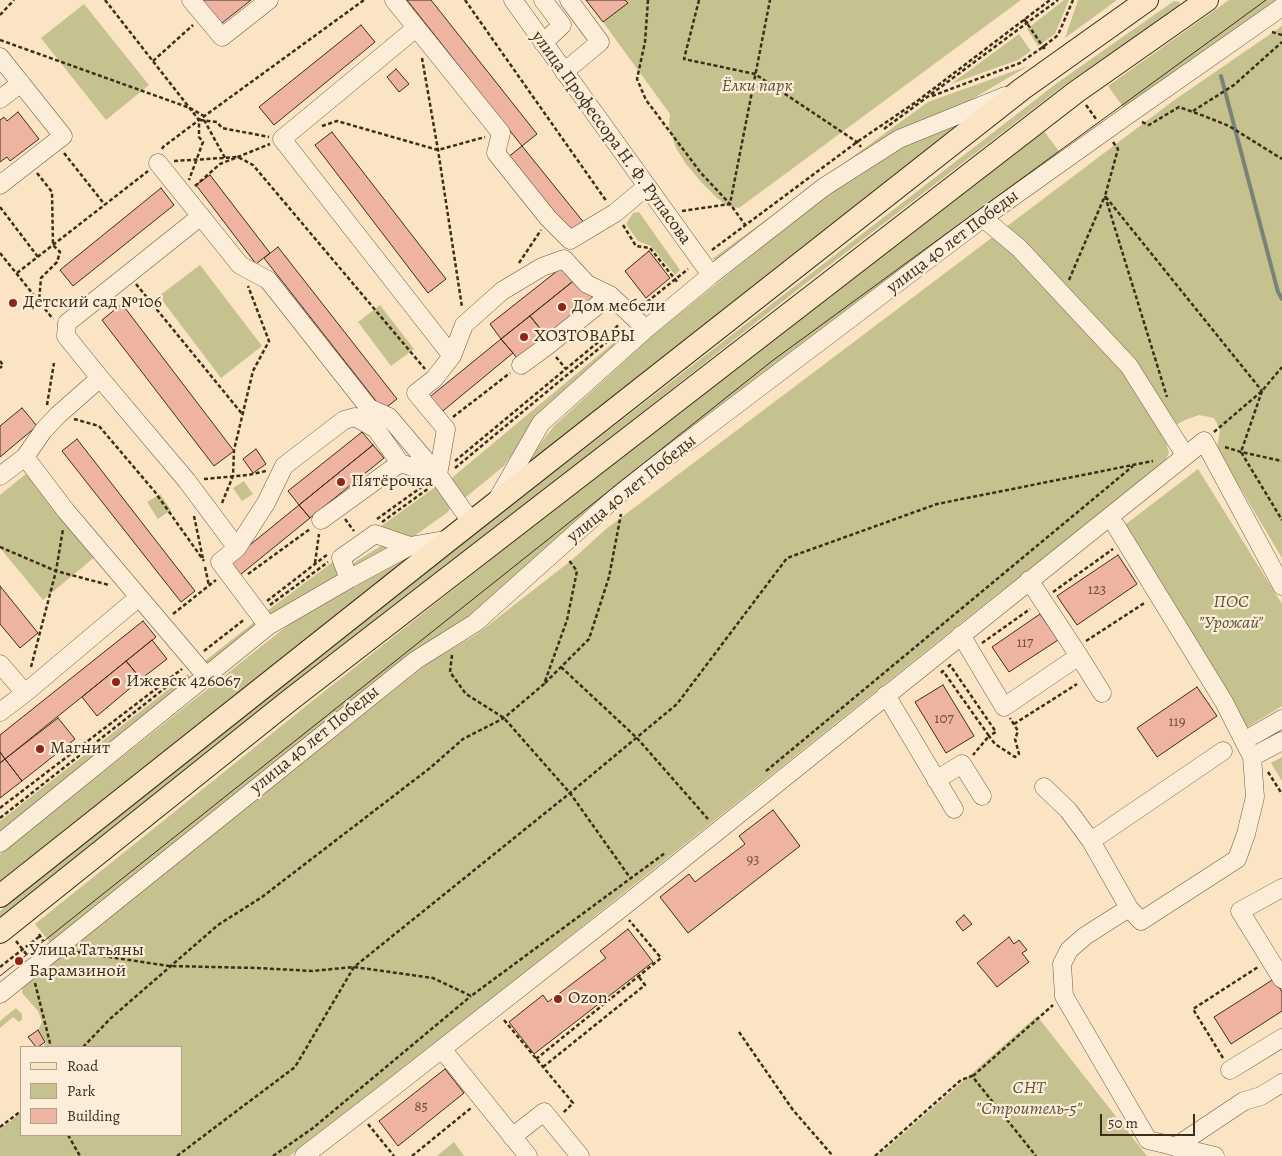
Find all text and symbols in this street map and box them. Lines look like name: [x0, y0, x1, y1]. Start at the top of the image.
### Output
street label: улица Профессора Н. Ф. Рупасова: [526, 27, 696, 249]
park label: Ёлки парк: [721, 76, 793, 98]
street label: улица 40 лет Победы: [883, 185, 1023, 299]
place label: Детский сад №106: [23, 292, 162, 314]
place label: Дом мебели: [572, 296, 666, 318]
marker: Детский сад №106: [7, 297, 19, 309]
marker: Дом мебели: [556, 301, 568, 313]
place label: ХОЗТОВАРЫ: [534, 326, 635, 348]
marker: ХОЗТОВАРЫ: [518, 331, 530, 343]
street label: улица 40 лет Победы: [563, 430, 701, 548]
place label: Пятёрочка: [351, 471, 433, 493]
marker: Пятёрочка: [335, 476, 347, 488]
house number: 123: [1088, 581, 1106, 599]
park label: ПОС "Урожай": [1199, 592, 1263, 634]
house number: 117: [1017, 634, 1033, 652]
place label: Ижевск 426067: [126, 671, 241, 693]
marker: Ижевск 426067: [110, 676, 122, 688]
street label: улица 40 лет Победы: [246, 681, 384, 799]
house number: 107: [934, 710, 954, 728]
house number: 119: [1168, 713, 1186, 731]
place label: Магнит: [50, 738, 110, 760]
marker: Магнит: [34, 743, 46, 755]
house number: 93: [746, 851, 760, 869]
place label: Улица Татьяны Барамзиной: [29, 940, 144, 982]
marker: Улица Татьяны Барамзиной: [13, 955, 25, 967]
place label: Ozon: [568, 988, 608, 1010]
marker: Ozon: [552, 993, 564, 1005]
legend: [20, 1046, 182, 1136]
text: Road: [67, 1056, 98, 1076]
park label: СНТ "Строитель-5": [976, 1078, 1082, 1120]
text: Park: [67, 1081, 95, 1101]
house number: 85: [414, 1098, 428, 1116]
scale bar: [1102, 1104, 1197, 1136]
text: Building: [67, 1106, 120, 1126]
text: 50 m: [1108, 1113, 1138, 1133]

